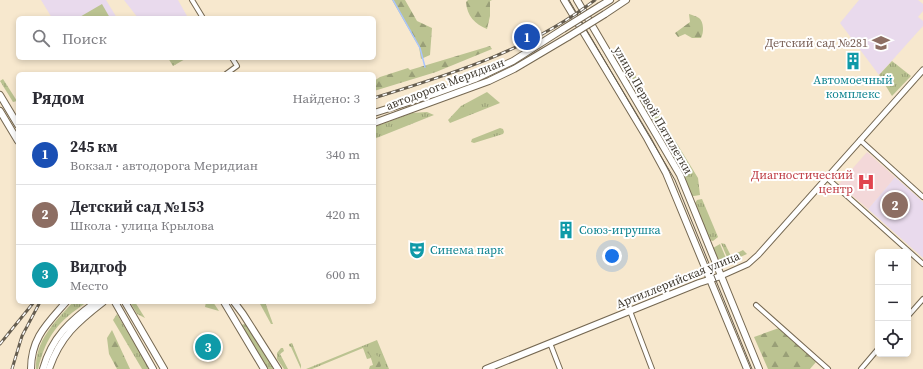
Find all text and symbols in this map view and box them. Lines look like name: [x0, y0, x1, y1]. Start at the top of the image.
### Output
search box: [16, 16, 376, 60]
pin: 1: [514, 22, 540, 52]
icon: search: [30, 27, 52, 49]
text: Поиск: [62, 28, 107, 49]
school or university icon: Детский сад №281: [871, 33, 891, 53]
place label: Детский сад №281: [765, 35, 868, 51]
street label: улица Первой Пятилетки: [610, 43, 696, 177]
building icon: Автомоечный комплекс: [843, 51, 863, 71]
street label: автодорога Меридиан: [384, 54, 507, 114]
place label: Автомоечный комплекс: [813, 72, 893, 102]
text: Рядом: [32, 86, 84, 110]
text: Найдено: 3: [293, 90, 360, 107]
text: 245 км: [70, 136, 118, 157]
text: 1: [41, 146, 49, 163]
text: 340 m: [326, 146, 360, 163]
text: Вокзал · автодорога Меридиан: [70, 157, 258, 174]
place label: Диагностический центр: [751, 167, 853, 197]
hospital icon: Диагностический центр: [856, 172, 876, 192]
pin: 2: [882, 190, 908, 220]
text: Детский сад №153: [70, 196, 204, 217]
text: 2: [41, 206, 49, 223]
text: 420 m: [326, 206, 360, 223]
text: Школа · улица Крылова: [70, 217, 214, 234]
building icon: Союз-игрушка: [556, 220, 576, 240]
place label: Союз-игрушка: [579, 222, 662, 238]
theatre icon: Синема парк: [407, 240, 427, 260]
place label: Синема парк: [430, 242, 504, 258]
your location: [602, 246, 622, 266]
street label: Артиллерийская улица: [614, 248, 743, 312]
map controls: [875, 249, 911, 357]
button: +: [875, 249, 911, 285]
text: Видгоф: [70, 256, 127, 277]
text: 3: [41, 266, 49, 283]
text: 600 m: [326, 266, 360, 283]
text: Место: [70, 277, 108, 294]
button: −: [875, 285, 911, 321]
button: locate: [875, 321, 911, 357]
pin: 3: [195, 332, 221, 362]

